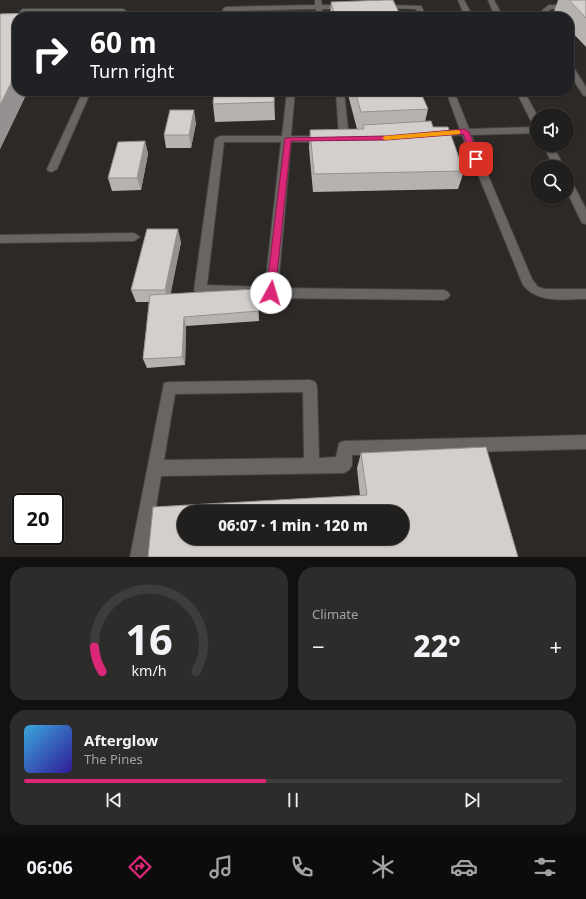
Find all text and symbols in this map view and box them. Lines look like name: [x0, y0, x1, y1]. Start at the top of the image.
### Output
text: 60 m: [90, 23, 157, 61]
icon: right: [24, 28, 76, 80]
text: Turn right: [90, 59, 174, 83]
map controls: [530, 108, 574, 204]
button: sound: [530, 108, 574, 152]
pin: [459, 142, 493, 176]
icon: arrive: [465, 148, 487, 170]
button: search: [530, 160, 574, 204]
position arrow: [250, 272, 292, 314]
speed limit sign: 20: [12, 493, 64, 545]
text: 06:07 · 1 min · 120 m: [218, 515, 368, 535]
text: Climate: [312, 605, 358, 623]
text: 16: [125, 610, 173, 666]
text: 22°: [413, 625, 461, 666]
text: −: [312, 631, 325, 661]
text: +: [549, 631, 562, 661]
text: km/h: [131, 660, 167, 679]
text: Afterglow: [84, 730, 158, 750]
text: The Pines: [84, 750, 143, 768]
icon: previous: [103, 789, 125, 811]
icon: pause: [282, 789, 304, 811]
icon: next: [461, 789, 483, 811]
icon: directions: [126, 853, 154, 881]
icon: music: [207, 853, 235, 881]
icon: phone: [288, 853, 316, 881]
icon: climate: [369, 853, 397, 881]
icon: car: [450, 853, 478, 881]
icon: filters: [531, 853, 559, 881]
text: 06:06: [27, 855, 73, 879]

